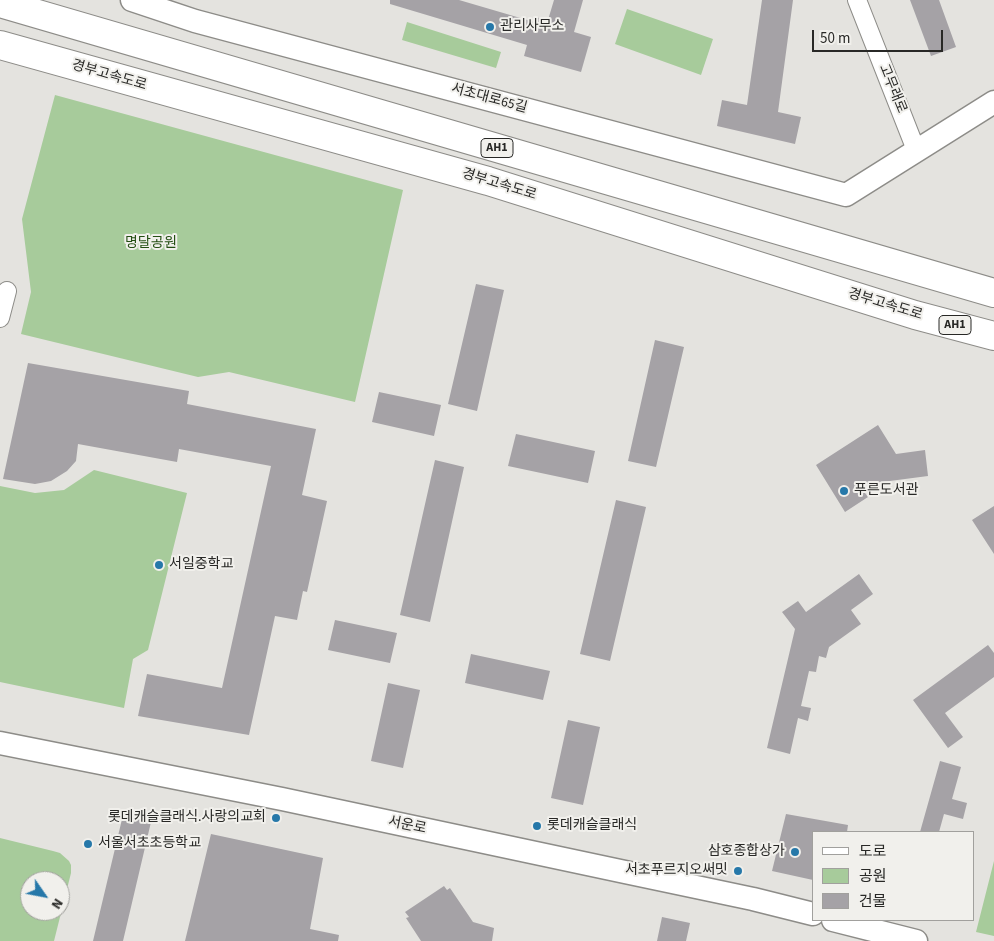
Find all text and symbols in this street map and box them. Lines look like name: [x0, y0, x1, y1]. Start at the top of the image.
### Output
place label: 관리사무소: [500, 19, 564, 35]
scale bar: [814, 20, 945, 52]
marker: 관리사무소: [484, 21, 496, 33]
text: 50 m: [820, 28, 850, 49]
street label: 경부고속도로: [70, 57, 148, 95]
street label: 고무래로: [875, 62, 909, 116]
street label: 서초대로65길: [449, 81, 529, 117]
road number: AH1: [481, 138, 513, 158]
street label: 경부고속도로: [460, 166, 538, 204]
park label: 명달공원: [125, 236, 177, 252]
street label: 경부고속도로: [846, 286, 924, 324]
road number: AH1: [939, 316, 971, 334]
place label: 푸른도서관: [854, 483, 918, 499]
marker: 푸른도서관: [838, 485, 850, 497]
place label: 서일중학교: [169, 557, 233, 573]
marker: 서일중학교: [153, 559, 165, 571]
place label: 롯데캐슬클래식.사랑의교회: [108, 810, 266, 826]
marker: 롯데캐슬클래식.사랑의교회: [270, 812, 282, 824]
street label: 서운로: [386, 814, 428, 838]
place label: 롯데캐슬클래식: [547, 818, 637, 834]
marker: 롯데캐슬클래식: [531, 820, 543, 832]
legend: [812, 831, 974, 921]
place label: 서울서초초등학교: [98, 836, 201, 852]
marker: 서울서초초등학교: [82, 838, 94, 850]
text: 도로: [859, 841, 887, 862]
place label: 삼호종합상가: [708, 844, 785, 860]
marker: 삼호종합상가: [789, 846, 801, 858]
place label: 서초푸르지오써밋: [625, 863, 728, 879]
marker: 서초푸르지오써밋: [732, 865, 744, 877]
text: 공원: [859, 866, 887, 887]
north arrow: [20, 871, 70, 921]
text: 건물: [859, 891, 887, 912]
text: N: [46, 894, 68, 913]

